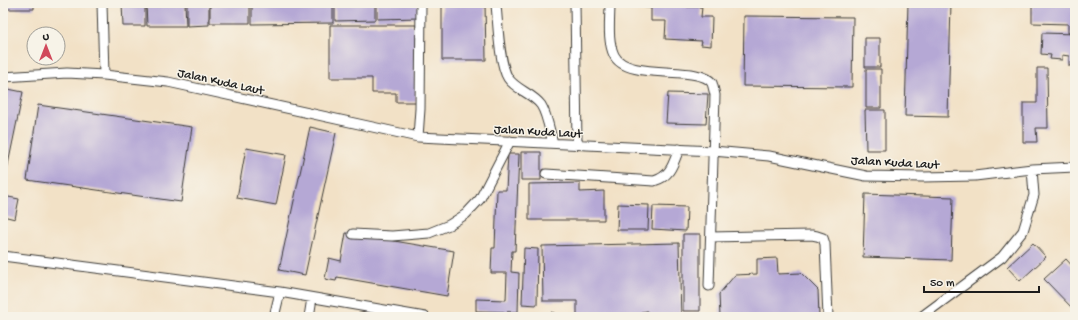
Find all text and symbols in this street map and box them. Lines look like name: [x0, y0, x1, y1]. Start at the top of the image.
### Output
north arrow: [26, 26, 66, 66]
text: U: [43, 32, 50, 44]
street label: Jalan Kuda Laut: [176, 66, 267, 99]
street label: Jalan Kuda Laut: [494, 123, 584, 142]
street label: Jalan Kuda Laut: [851, 154, 941, 173]
scale bar: [924, 268, 1039, 294]
text: 50 m: [930, 277, 955, 291]

